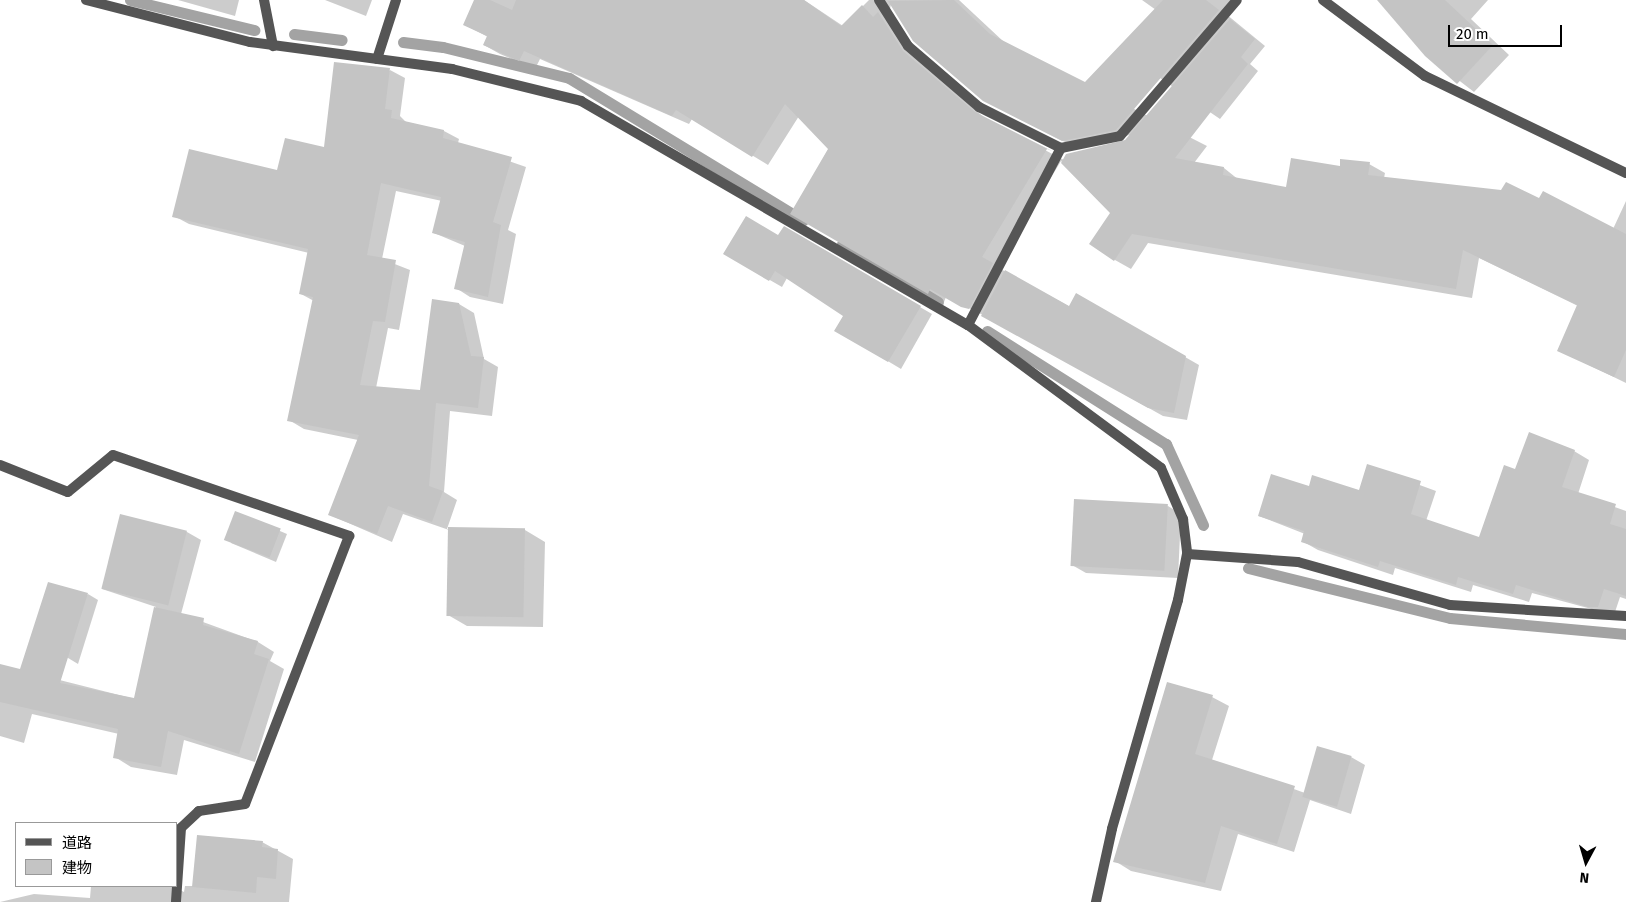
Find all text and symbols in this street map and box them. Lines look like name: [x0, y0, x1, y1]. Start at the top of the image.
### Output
scale bar: [1451, 15, 1565, 47]
text: 20 m: [1456, 25, 1489, 43]
legend: [15, 822, 178, 887]
text: 道路: [62, 834, 92, 852]
north arrow: [1561, 837, 1611, 887]
text: 建物: [62, 859, 92, 877]
text: N: [1579, 868, 1590, 886]

